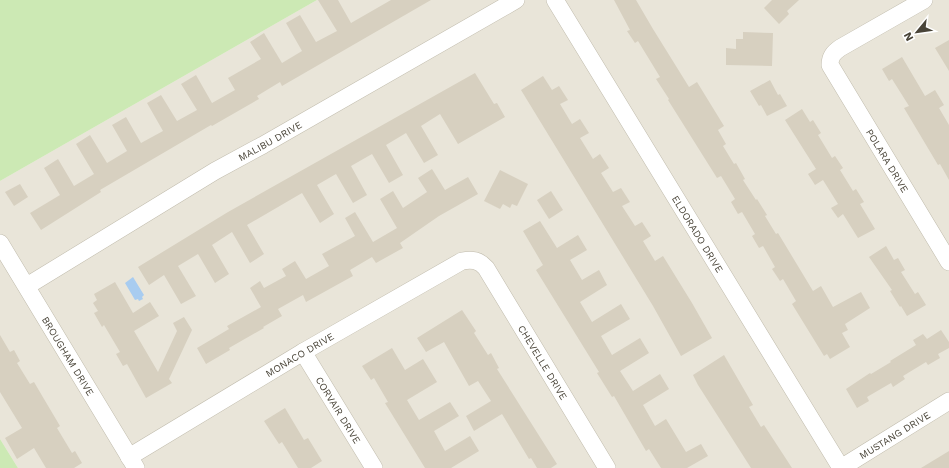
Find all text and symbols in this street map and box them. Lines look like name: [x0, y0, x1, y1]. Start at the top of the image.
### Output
north arrow: [897, 12, 937, 52]
text: N: [901, 30, 916, 43]
street label: MALIBU DRIVE: [236, 119, 303, 163]
street label: POLARA DRIVE: [864, 127, 911, 194]
street label: ELDORADO DRIVE: [670, 193, 726, 274]
street label: BROUGHAM DRIVE: [40, 314, 96, 398]
street label: CHEVELLE DRIVE: [516, 323, 570, 401]
street label: MONACO DRIVE: [263, 330, 336, 379]
street label: CORVAIR DRIVE: [314, 375, 363, 445]
street label: MUSTANG DRIVE: [857, 409, 932, 461]

